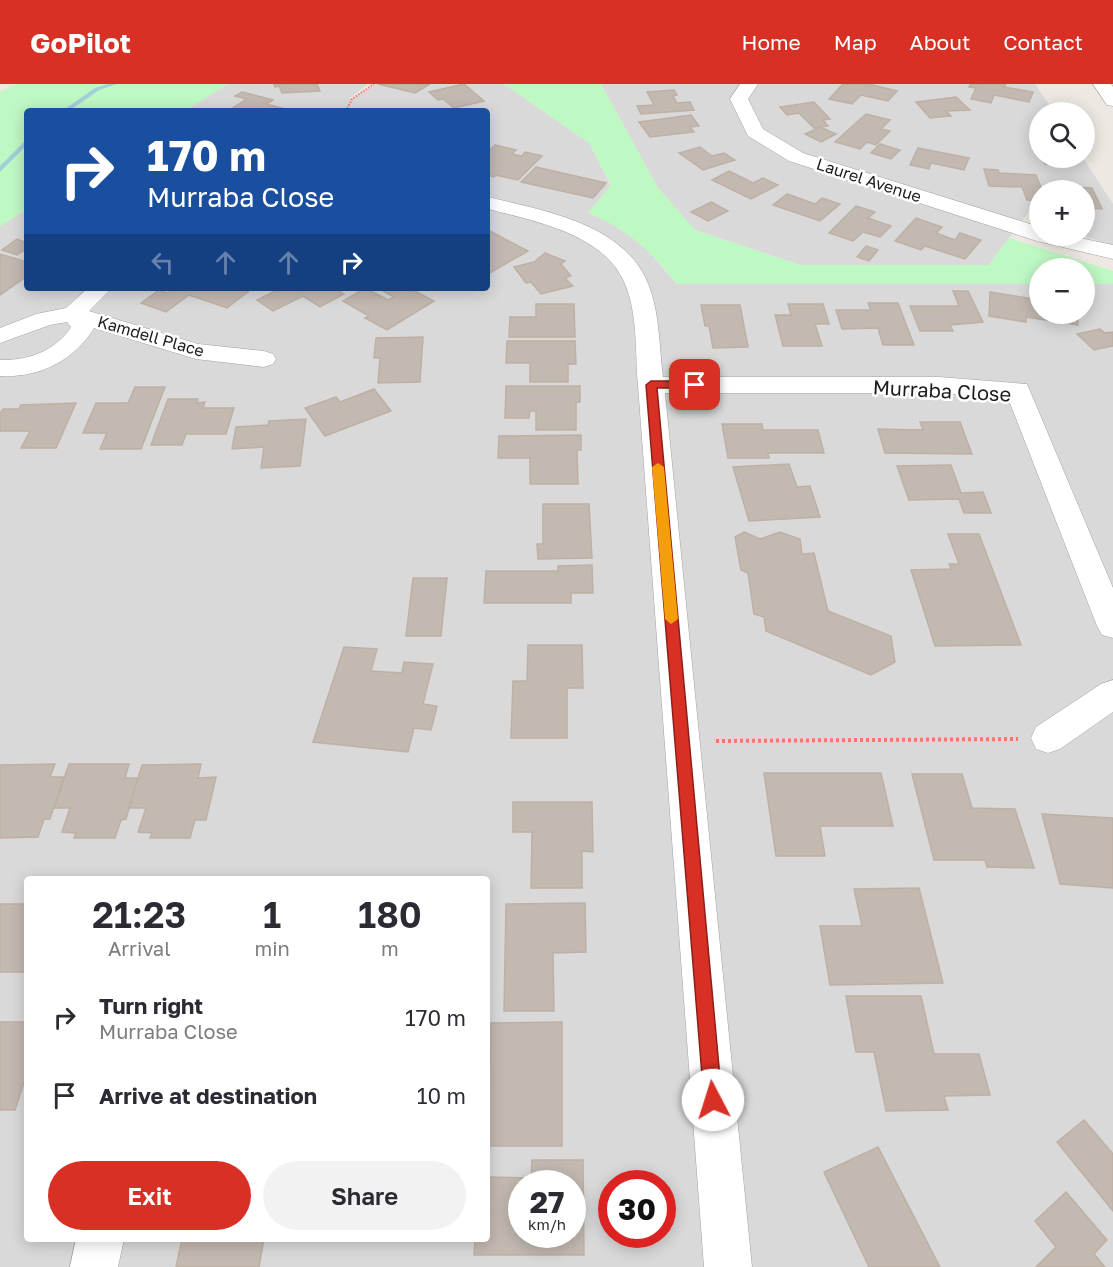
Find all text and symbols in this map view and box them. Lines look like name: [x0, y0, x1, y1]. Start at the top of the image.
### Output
text: GoPilot: [30, 26, 131, 59]
text: Home: [741, 29, 801, 55]
text: Map: [834, 29, 877, 55]
text: About: [910, 29, 970, 55]
text: Contact: [1003, 29, 1083, 55]
map controls: [1029, 102, 1095, 324]
button: search: [1029, 102, 1095, 168]
text: 170 m: [147, 130, 266, 180]
icon: right: [48, 132, 126, 210]
street label: Laurel Avenue: [814, 154, 924, 206]
button: +: [1029, 180, 1095, 246]
text: Murraba Close: [147, 181, 334, 213]
icon: left: [146, 246, 179, 279]
icon: ahead: [209, 246, 242, 279]
icon: ahead: [272, 246, 305, 279]
icon: right: [335, 246, 368, 279]
button: −: [1029, 258, 1095, 324]
street label: Kamdell Place: [95, 311, 207, 361]
pin: [669, 359, 720, 410]
icon: arrive: [678, 368, 711, 401]
street label: Murraba Close: [872, 374, 1012, 406]
text: 21:23: [92, 893, 186, 936]
text: 1: [263, 893, 281, 936]
text: 180: [358, 893, 422, 936]
text: Arrival: [108, 936, 171, 960]
text: min: [255, 936, 290, 960]
text: m: [381, 936, 399, 960]
text: Turn right: [99, 992, 203, 1019]
icon: right: [48, 1001, 81, 1034]
text: 170 m: [405, 1004, 466, 1031]
text: Murraba Close: [99, 1019, 238, 1043]
position arrow: [681, 1068, 745, 1132]
icon: arrive: [48, 1079, 81, 1112]
text: Arrive at destination: [99, 1082, 317, 1109]
text: 10 m: [417, 1082, 466, 1109]
button: Exit: [48, 1161, 251, 1230]
button: Share: [263, 1161, 466, 1230]
speed limit sign: 30: [598, 1170, 676, 1248]
text: 27: [530, 1184, 564, 1220]
text: km/h: [528, 1215, 566, 1233]

